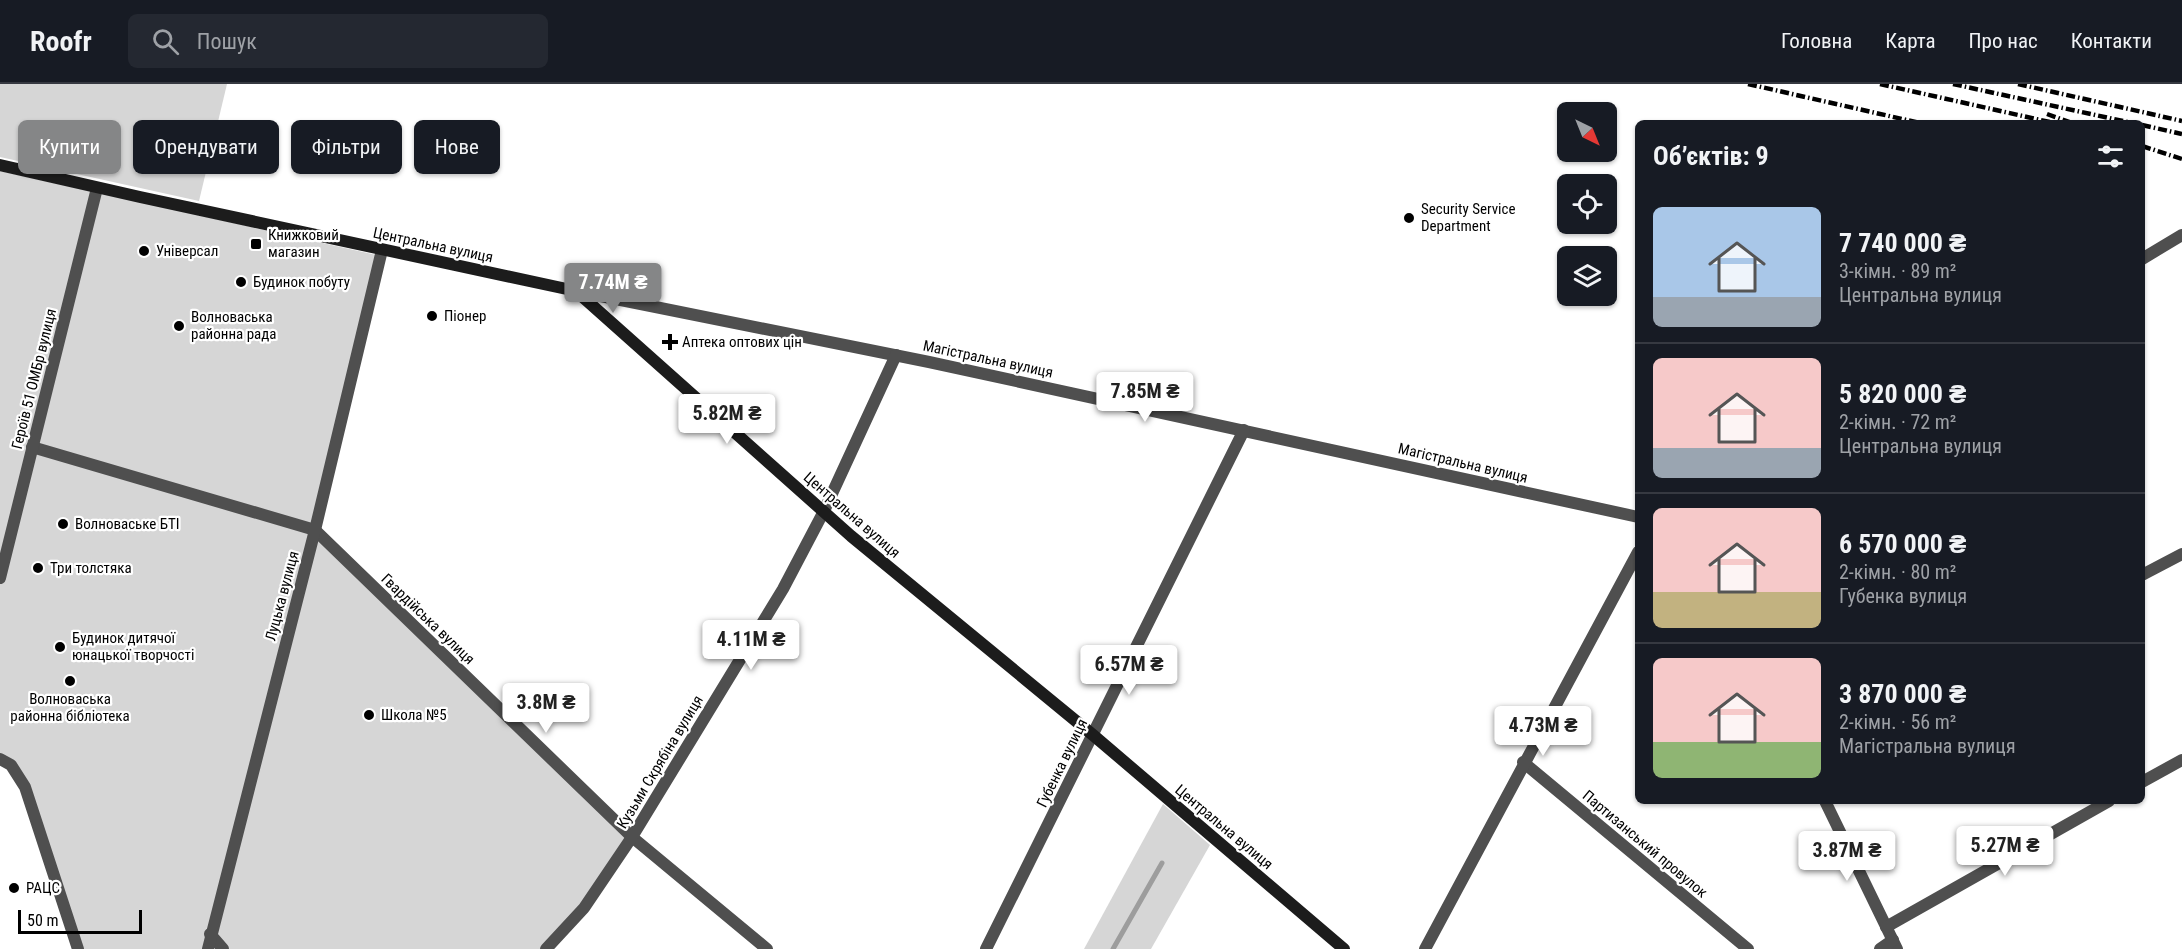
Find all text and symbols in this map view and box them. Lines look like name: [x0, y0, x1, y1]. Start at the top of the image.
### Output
search box: [128, 14, 548, 68]
text: Roofr: [30, 25, 92, 58]
icon: search: [149, 25, 182, 58]
text: Пошук: [197, 29, 257, 54]
text: Головна: [1781, 29, 1852, 53]
text: Карта: [1885, 29, 1936, 53]
text: Про нас: [1969, 29, 2038, 53]
text: Контакти: [2071, 29, 2152, 53]
north arrow: [1557, 102, 1617, 162]
map controls: [1557, 102, 1617, 306]
chip: Купити: [18, 120, 121, 174]
chip: Орендувати: [133, 120, 279, 174]
chip: Фільтри: [291, 120, 402, 174]
chip: Нове: [414, 120, 500, 174]
icon: filters: [2094, 140, 2127, 173]
text: Об’єктів: 9: [1653, 141, 1769, 171]
button: locate: [1557, 174, 1617, 234]
place label: Security Service Department: [1421, 200, 1515, 235]
marker: Security Service Department: [1402, 211, 1416, 225]
street label: Центральна вулиця: [371, 223, 495, 267]
place label: Книжковий магазин: [268, 226, 339, 261]
text: 7 740 000 ₴: [1839, 228, 1966, 258]
icon: home: [1701, 231, 1773, 303]
marker: Книжковий магазин: [249, 237, 263, 251]
place label: Універсал: [156, 242, 218, 260]
marker: Універсал: [137, 244, 151, 258]
button: layers: [1557, 246, 1617, 306]
text: 3-кімн. · 89 m²: [1839, 259, 1956, 283]
pin: 7.74M ₴: [558, 263, 668, 314]
text: 7.74M ₴: [578, 270, 648, 294]
place label: Будинок побуту: [253, 273, 350, 291]
marker: Будинок побуту: [234, 275, 248, 289]
text: Центральна вулиця: [1839, 283, 2002, 307]
street label: Героїв 51 ОМБр вулиця: [8, 307, 60, 451]
place label: Піонер: [444, 307, 486, 325]
place label: Волноваська районна рада: [191, 308, 276, 343]
marker: Піонер: [425, 309, 439, 323]
marker: Волноваська районна рада: [172, 319, 186, 333]
place label: Аптека оптових цін: [682, 333, 802, 351]
marker: Аптека оптових цін: [663, 335, 677, 349]
street label: Магістральна вулиця: [921, 336, 1055, 382]
pin: 7.85M ₴: [1090, 372, 1200, 423]
text: 7.85M ₴: [1110, 379, 1180, 403]
text: 5 820 000 ₴: [1839, 379, 1966, 409]
icon: home: [1701, 382, 1773, 454]
pin: 5.82M ₴: [672, 394, 782, 445]
text: 5.82M ₴: [692, 401, 762, 425]
text: 2-кімн. · 72 m²: [1839, 410, 1956, 434]
text: Центральна вулиця: [1839, 434, 2002, 458]
street label: Магістральна вулиця: [1396, 439, 1530, 487]
street label: Центральна вулиця: [800, 468, 904, 562]
place label: Волноваське БТІ: [75, 515, 179, 533]
marker: Волноваське БТІ: [56, 517, 70, 531]
text: 6 570 000 ₴: [1839, 529, 1966, 559]
icon: home: [1701, 532, 1773, 604]
street label: Луцька вулиця: [261, 549, 303, 643]
place label: Три толстяка: [50, 559, 132, 577]
text: 2-кімн. · 80 m²: [1839, 560, 1956, 584]
marker: Три толстяка: [31, 561, 45, 575]
street label: Гвардійська вулиця: [378, 570, 478, 668]
text: Губенка вулиця: [1839, 584, 1967, 608]
pin: 4.11M ₴: [696, 620, 806, 671]
text: 4.11M ₴: [716, 627, 786, 651]
place label: Будинок дитячої юнацької творчості: [72, 629, 194, 664]
marker: Будинок дитячої юнацької творчості: [53, 640, 67, 654]
pin: 6.57M ₴: [1074, 645, 1184, 696]
text: 6.57M ₴: [1094, 652, 1164, 676]
marker: Волноваська районна бібліотека: [63, 674, 77, 688]
text: 3 870 000 ₴: [1839, 679, 1966, 709]
icon: home: [1701, 682, 1773, 754]
pin: 3.8M ₴: [497, 683, 595, 734]
place label: Волноваська районна бібліотека: [10, 690, 130, 725]
text: 3.8M ₴: [516, 690, 576, 714]
street label: Кузьми Скрябіна вулиця: [613, 692, 707, 832]
place label: Школа №5: [381, 706, 447, 724]
pin: 4.73M ₴: [1488, 706, 1598, 757]
marker: Школа №5: [362, 708, 376, 722]
text: 2-кімн. · 56 m²: [1839, 710, 1956, 734]
text: 4.73M ₴: [1508, 713, 1578, 737]
street label: Губенка вулиця: [1033, 716, 1091, 810]
text: Магістральна вулиця: [1839, 734, 2016, 758]
street label: Центральна вулиця: [1171, 781, 1277, 873]
street label: Партизанський провулок: [1579, 787, 1711, 901]
pin: 5.27M ₴: [1950, 826, 2060, 877]
pin: 3.87M ₴: [1792, 831, 1902, 882]
text: 5.27M ₴: [1970, 833, 2040, 857]
text: 3.87M ₴: [1812, 838, 1882, 862]
place label: РАЦС: [26, 879, 60, 897]
marker: РАЦС: [7, 881, 21, 895]
scale bar: [18, 907, 142, 934]
text: 50 m: [27, 911, 59, 930]

